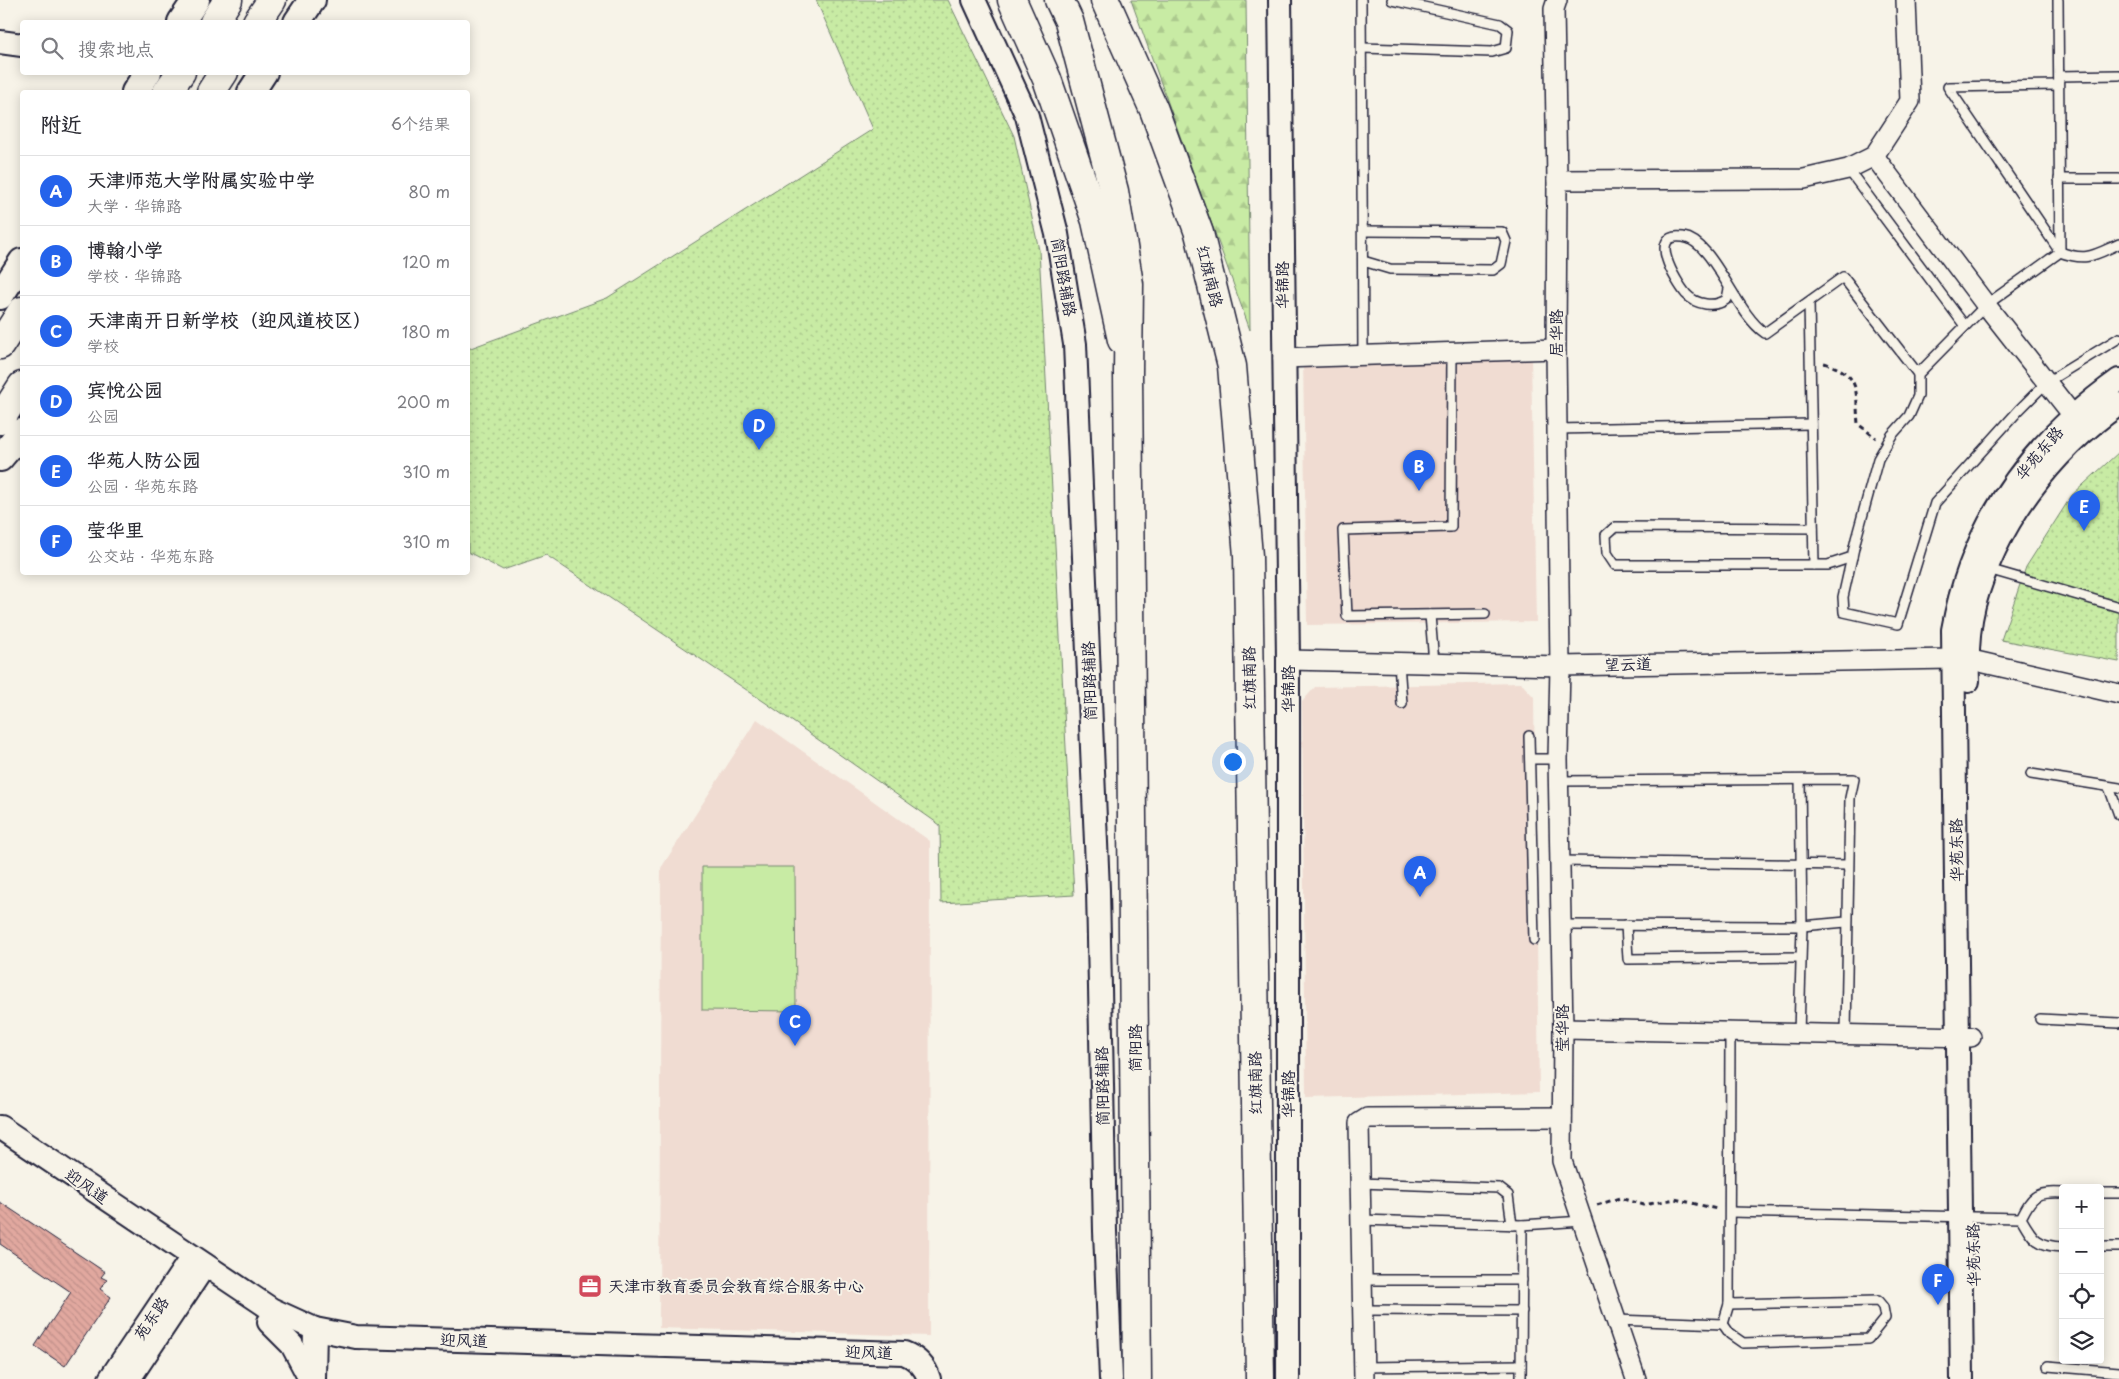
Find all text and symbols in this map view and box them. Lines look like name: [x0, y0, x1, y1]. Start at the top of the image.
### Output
search box: [20, 20, 470, 75]
icon: search: [38, 34, 66, 62]
text: 搜索地点: [78, 34, 154, 62]
text: 附近: [40, 107, 82, 139]
text: 6个结果: [391, 111, 450, 135]
text: 天津师范大学附属实验中学: [87, 165, 315, 193]
text: A: [50, 179, 62, 203]
text: 80 m: [408, 179, 450, 203]
text: 大学 · 华锦路: [87, 193, 182, 217]
text: 博翰小学: [87, 235, 163, 263]
street label: 简阳路辅路: [1046, 235, 1084, 318]
street label: 红旗南路: [1192, 242, 1230, 310]
text: B: [51, 249, 61, 273]
text: 120 m: [403, 249, 450, 273]
street label: 华锦路: [1269, 261, 1293, 309]
text: 学校 · 华锦路: [87, 263, 182, 287]
text: 天津南开日新学校（迎风道校区）: [87, 305, 372, 333]
street label: 居华路: [1543, 309, 1567, 357]
text: C: [50, 319, 62, 343]
text: 180 m: [402, 319, 450, 343]
text: 学校: [87, 333, 119, 357]
text: 宾悦公园: [87, 375, 163, 403]
text: D: [50, 389, 62, 413]
text: 200 m: [397, 389, 450, 413]
text: 公园: [87, 403, 119, 427]
pin: D: [743, 409, 775, 450]
street label: 华苑东路: [2008, 420, 2068, 485]
text: 华苑人防公园: [87, 445, 201, 473]
pin: B: [1403, 450, 1435, 491]
text: E: [51, 459, 61, 483]
text: 310 m: [402, 459, 450, 483]
text: 公园 · 华苑东路: [87, 473, 198, 497]
pin: E: [2068, 490, 2100, 531]
text: 莹华里: [87, 515, 144, 543]
text: F: [51, 529, 61, 553]
text: 310 m: [402, 529, 450, 553]
text: 公交站 · 华苑东路: [87, 543, 214, 567]
street label: 简阳路辅路: [1075, 641, 1101, 721]
street label: 红旗南路: [1235, 646, 1261, 710]
street label: 望云道: [1604, 651, 1652, 675]
street label: 华锦路: [1275, 665, 1299, 713]
your location: [1220, 749, 1246, 775]
street label: 华苑东路: [1942, 818, 1968, 882]
pin: A: [1404, 856, 1436, 897]
street label: 莹华路: [1549, 1004, 1573, 1052]
pin: C: [779, 1005, 811, 1046]
street label: 简阳路: [1122, 1024, 1146, 1072]
street label: 简阳路辅路: [1088, 1046, 1114, 1126]
street label: 红旗南路: [1241, 1051, 1267, 1115]
street label: 华锦路: [1275, 1070, 1299, 1118]
street label: 迎风道: [61, 1162, 114, 1209]
map controls: [2059, 1184, 2104, 1364]
button: +: [2059, 1184, 2104, 1229]
street label: 华苑东路: [1959, 1223, 1985, 1287]
button: −: [2059, 1229, 2104, 1274]
pin: F: [1922, 1264, 1954, 1305]
office icon: 天津市教育委员会教育综合服务中心: [577, 1273, 603, 1299]
place label: 天津市教育委员会教育综合服务中心: [608, 1273, 864, 1297]
button: locate: [2059, 1274, 2104, 1319]
street label: 苑东路: [127, 1291, 174, 1344]
button: layers: [2059, 1319, 2104, 1364]
street label: 迎风道: [440, 1326, 488, 1352]
street label: 迎风道: [845, 1338, 893, 1364]

